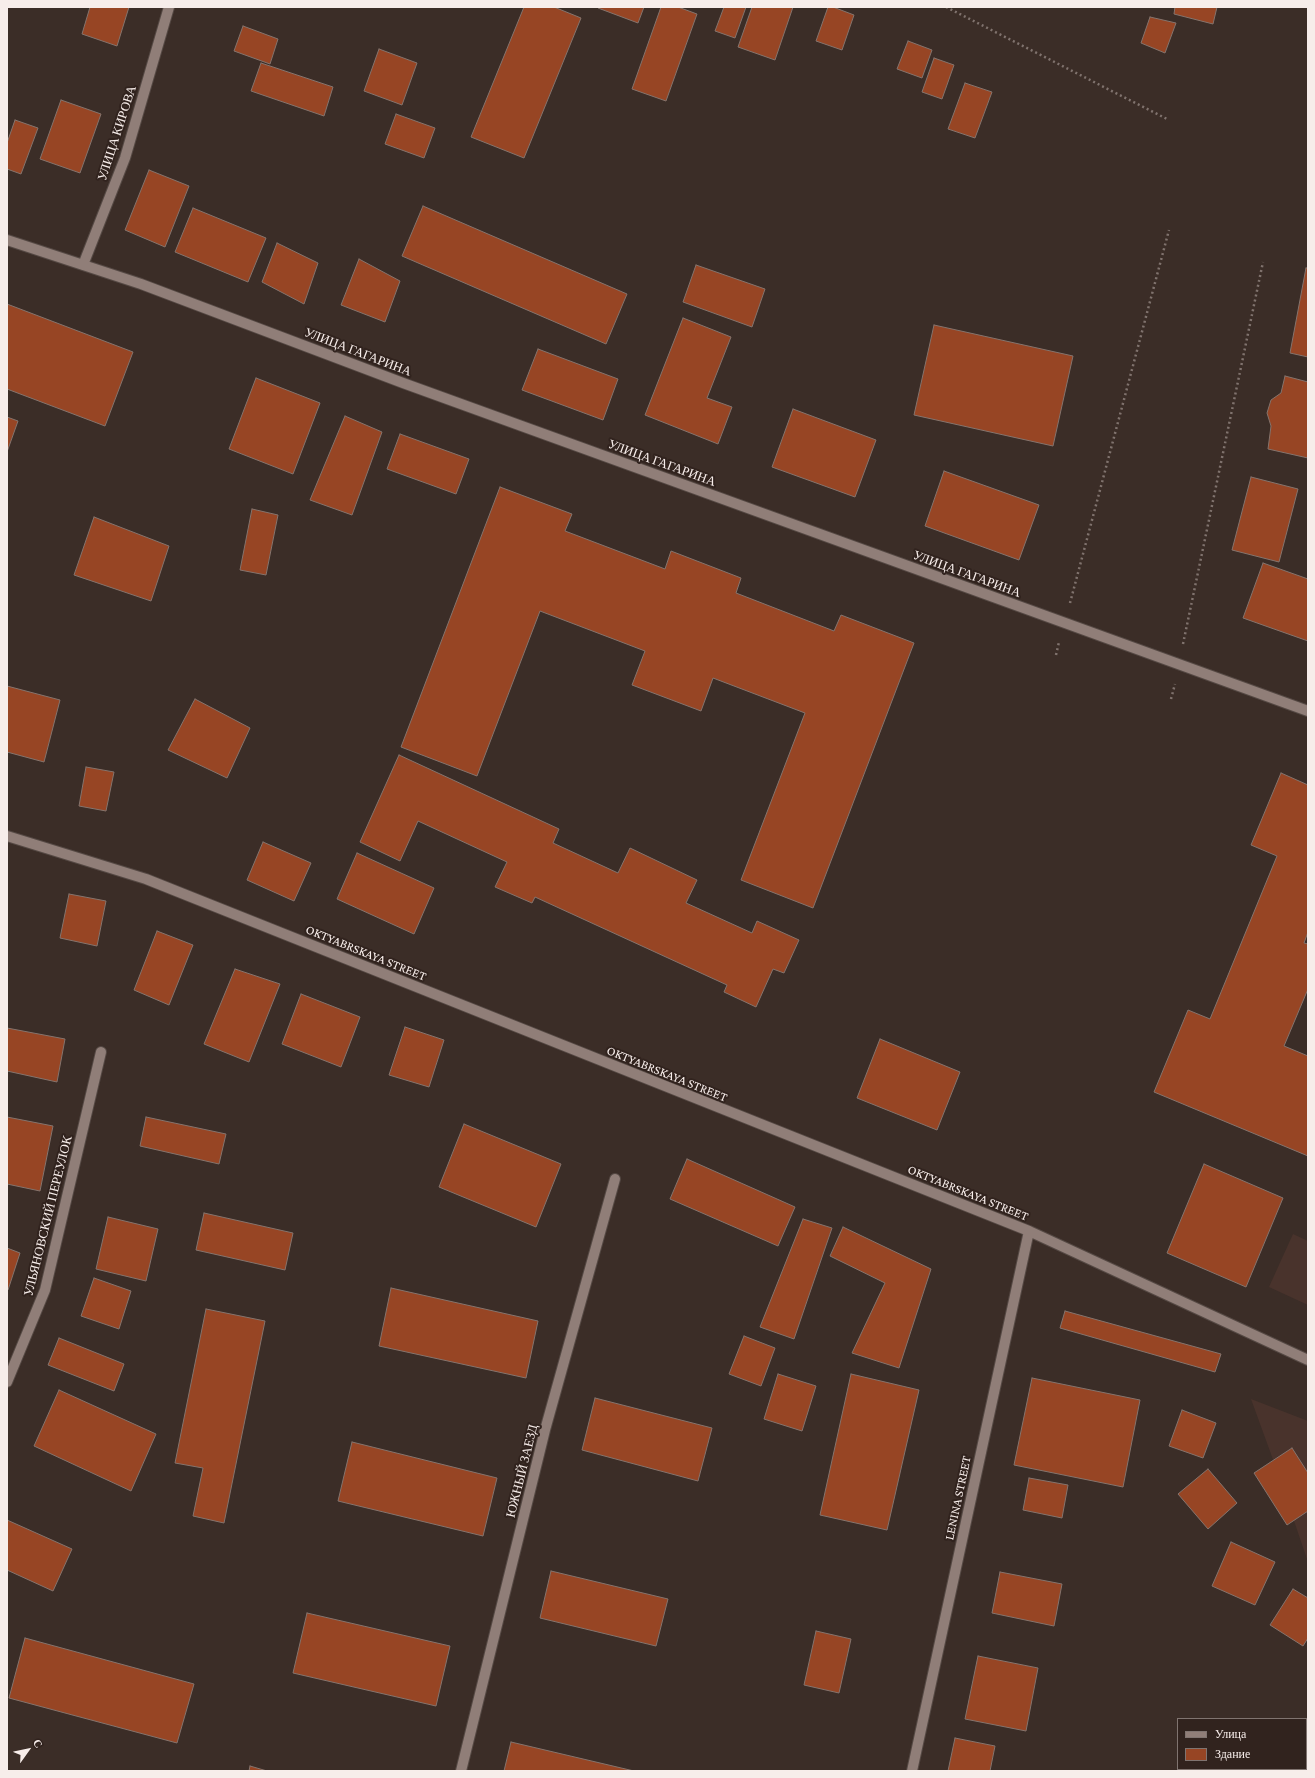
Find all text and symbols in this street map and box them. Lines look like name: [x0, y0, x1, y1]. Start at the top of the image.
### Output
street label: УЛИЦА КИРОВА: [94, 83, 140, 183]
street label: УЛИЦА ГАГАРИНА: [302, 324, 414, 380]
street label: УЛИЦА ГАГАРИНА: [606, 436, 718, 490]
street label: УЛИЦА ГАГАРИНА: [911, 547, 1023, 601]
street label: OKTYABRSKAYA STREET: [303, 922, 429, 984]
street label: OKTYABRSKAYA STREET: [604, 1043, 730, 1105]
street label: УЛЬЯНОВСКИЙ ПЕРЕУЛОК: [20, 1134, 76, 1298]
street label: OKTYABRSKAYA STREET: [905, 1162, 1031, 1224]
street label: ЮЖНЫЙ ЗАЕЗД: [503, 1423, 541, 1519]
street label: LENINA STREET: [941, 1454, 975, 1542]
legend: [1177, 1718, 1307, 1770]
text: Улица: [1215, 1727, 1246, 1741]
north arrow: [8, 1730, 48, 1770]
text: С: [31, 1737, 45, 1750]
text: Здание: [1215, 1747, 1250, 1761]

